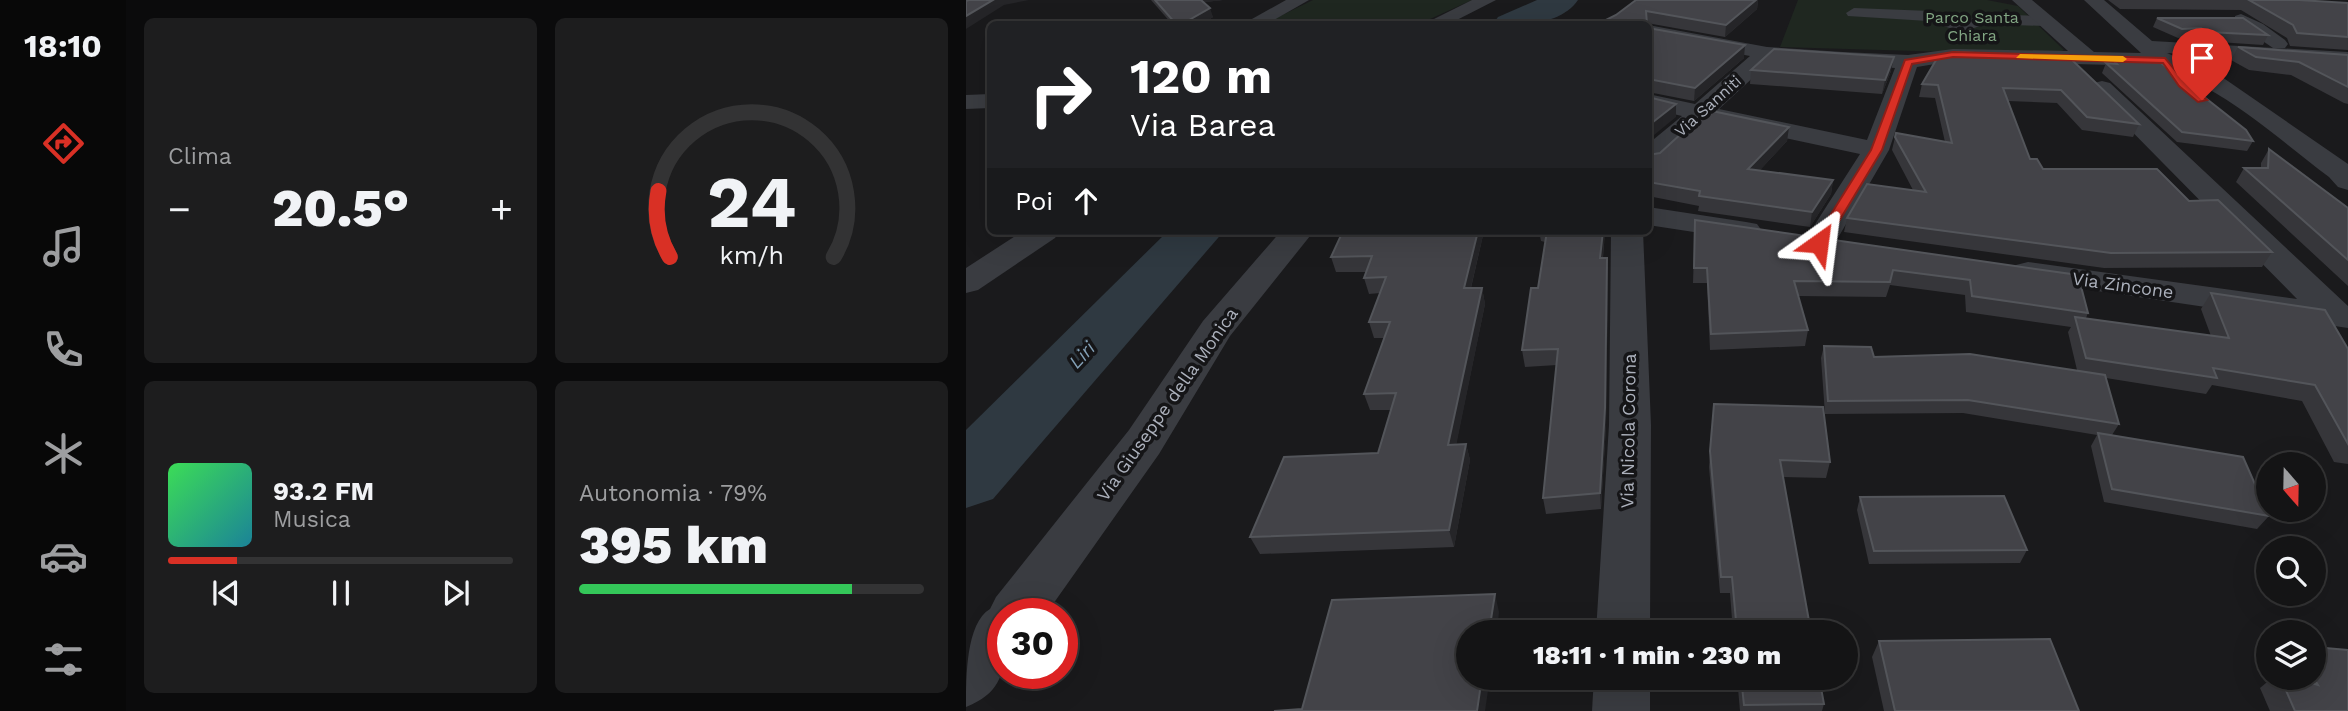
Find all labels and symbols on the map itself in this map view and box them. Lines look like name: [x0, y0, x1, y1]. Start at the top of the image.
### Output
park label: Parco Santa Chiara: [1925, 8, 2019, 45]
pin: [2172, 28, 2232, 100]
street label: Via Sanniti: [1671, 71, 1745, 141]
position arrow: [1782, 206, 1856, 280]
street label: Via Zincone: [2071, 268, 2175, 302]
street label: Via Giuseppe della Monica: [1092, 303, 1242, 505]
water label: Liri: [1064, 336, 1101, 373]
street label: Via Nicola Corona: [1616, 353, 1640, 509]
north arrow: [2256, 452, 2326, 522]
speed limit sign: 30: [987, 598, 1078, 689]

